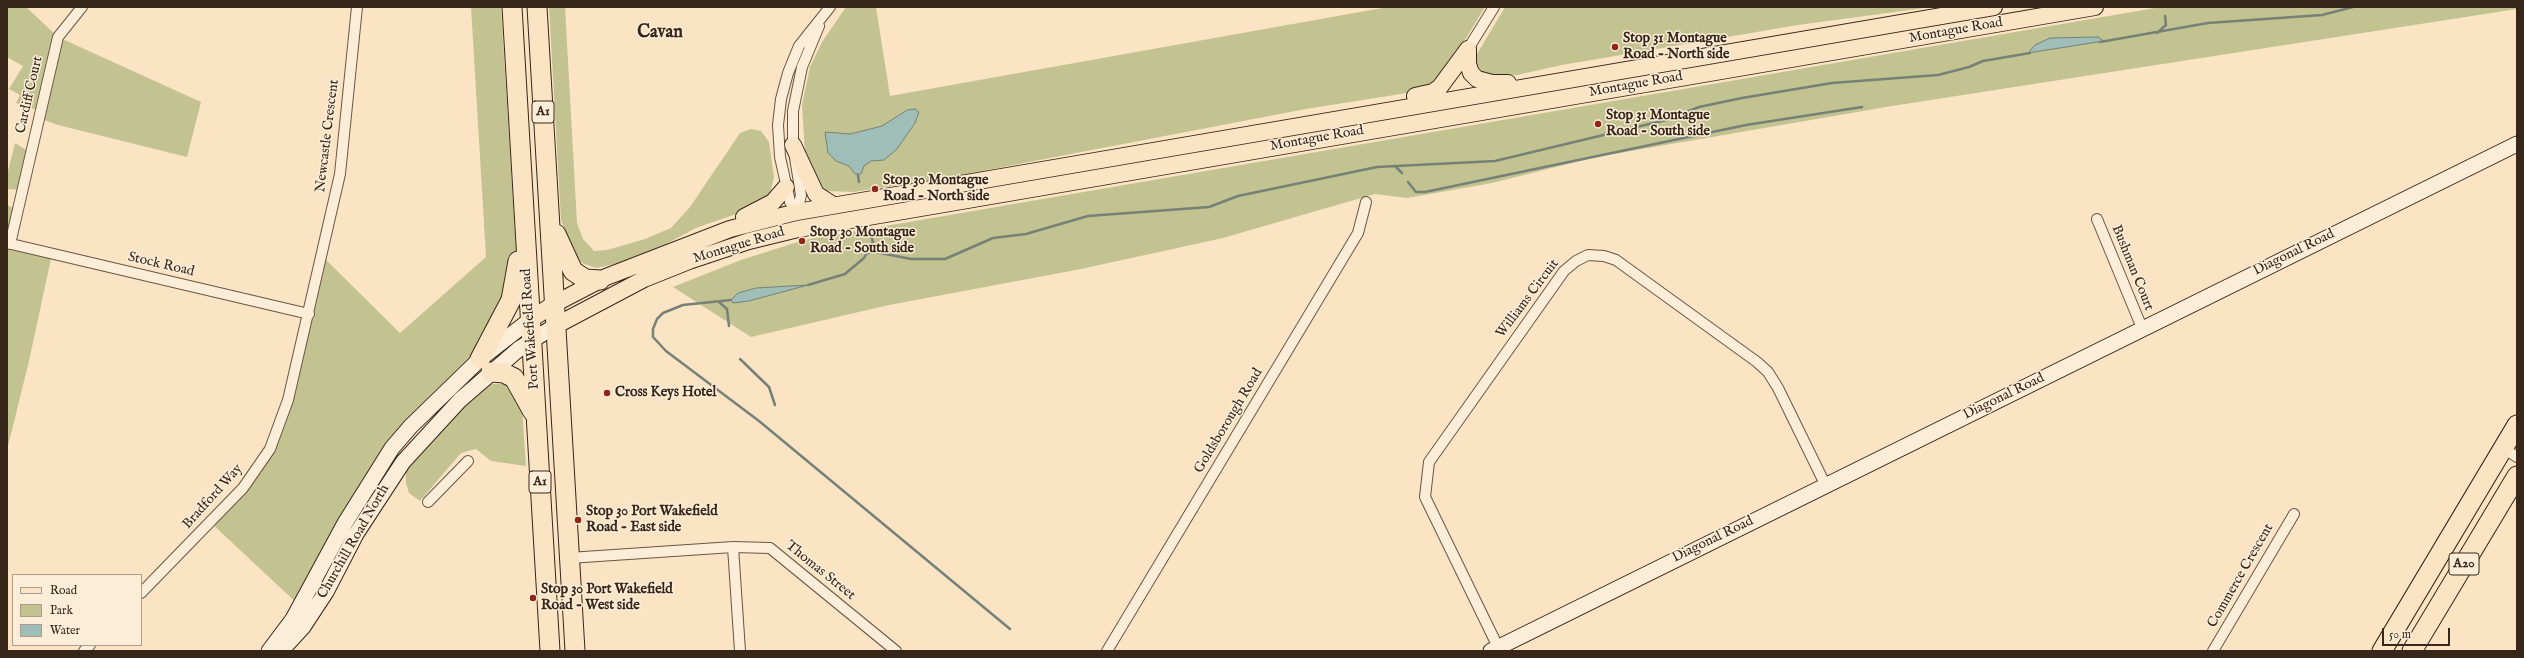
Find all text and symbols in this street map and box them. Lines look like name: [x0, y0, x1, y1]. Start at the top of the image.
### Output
street label: Montague Road: [1908, 14, 2004, 48]
district label: Cavan: [637, 22, 683, 44]
place label: Stop 31 Montague Road - North side: [1623, 31, 1729, 64]
marker: Stop 31 Montague Road - North side: [1610, 42, 1620, 52]
street label: Cardiff Court: [13, 55, 47, 135]
street label: Montague Road: [1588, 68, 1684, 102]
street label: Newcastle Crescent: [313, 79, 343, 193]
road number: A1: [532, 101, 554, 123]
place label: Stop 31 Montague Road - South side: [1606, 108, 1710, 140]
marker: Stop 31 Montague Road - South side: [1593, 119, 1603, 129]
street label: Montague Road: [1269, 122, 1365, 156]
place label: Stop 30 Montague Road - North side: [883, 173, 989, 206]
marker: Stop 30 Montague Road - North side: [870, 184, 880, 194]
street label: Bushman Court: [2107, 223, 2157, 313]
street label: Montague Road: [691, 224, 787, 268]
place label: Stop 30 Montague Road - South side: [810, 225, 915, 258]
street label: Diagonal Road: [2251, 226, 2337, 280]
marker: Stop 30 Montague Road - South side: [797, 236, 807, 246]
street label: Stock Road: [126, 249, 196, 281]
street label: Williams Circuit: [1493, 256, 1563, 342]
street label: Port Wakefield Road: [518, 268, 544, 390]
street label: Goldsborough Road: [1191, 365, 1267, 477]
street label: Diagonal Road: [1961, 370, 2047, 424]
place label: Cross Keys Hotel: [615, 385, 716, 401]
marker: Cross Keys Hotel: [602, 388, 612, 398]
street label: Bradford Way: [180, 461, 246, 533]
road number: A1: [529, 471, 551, 493]
street label: Churchill Road North: [314, 482, 394, 602]
place label: Stop 30 Port Wakefield Road - East side: [586, 504, 718, 536]
street label: Diagonal Road: [1670, 513, 1756, 567]
marker: Stop 30 Port Wakefield Road - East side: [573, 515, 583, 525]
street label: Commerce Crescent: [2204, 521, 2278, 631]
street label: Thomas Street: [782, 538, 858, 604]
road number: A20: [2449, 553, 2479, 575]
legend: [12, 574, 142, 646]
place label: Stop 30 Port Wakefield Road - West side: [541, 582, 673, 614]
text: Road: [50, 583, 77, 598]
marker: Stop 30 Port Wakefield Road - West side: [528, 593, 538, 603]
text: Park: [50, 603, 73, 618]
scale bar: [2384, 620, 2452, 646]
text: Water: [50, 623, 80, 638]
text: 50 m: [2389, 627, 2411, 642]

